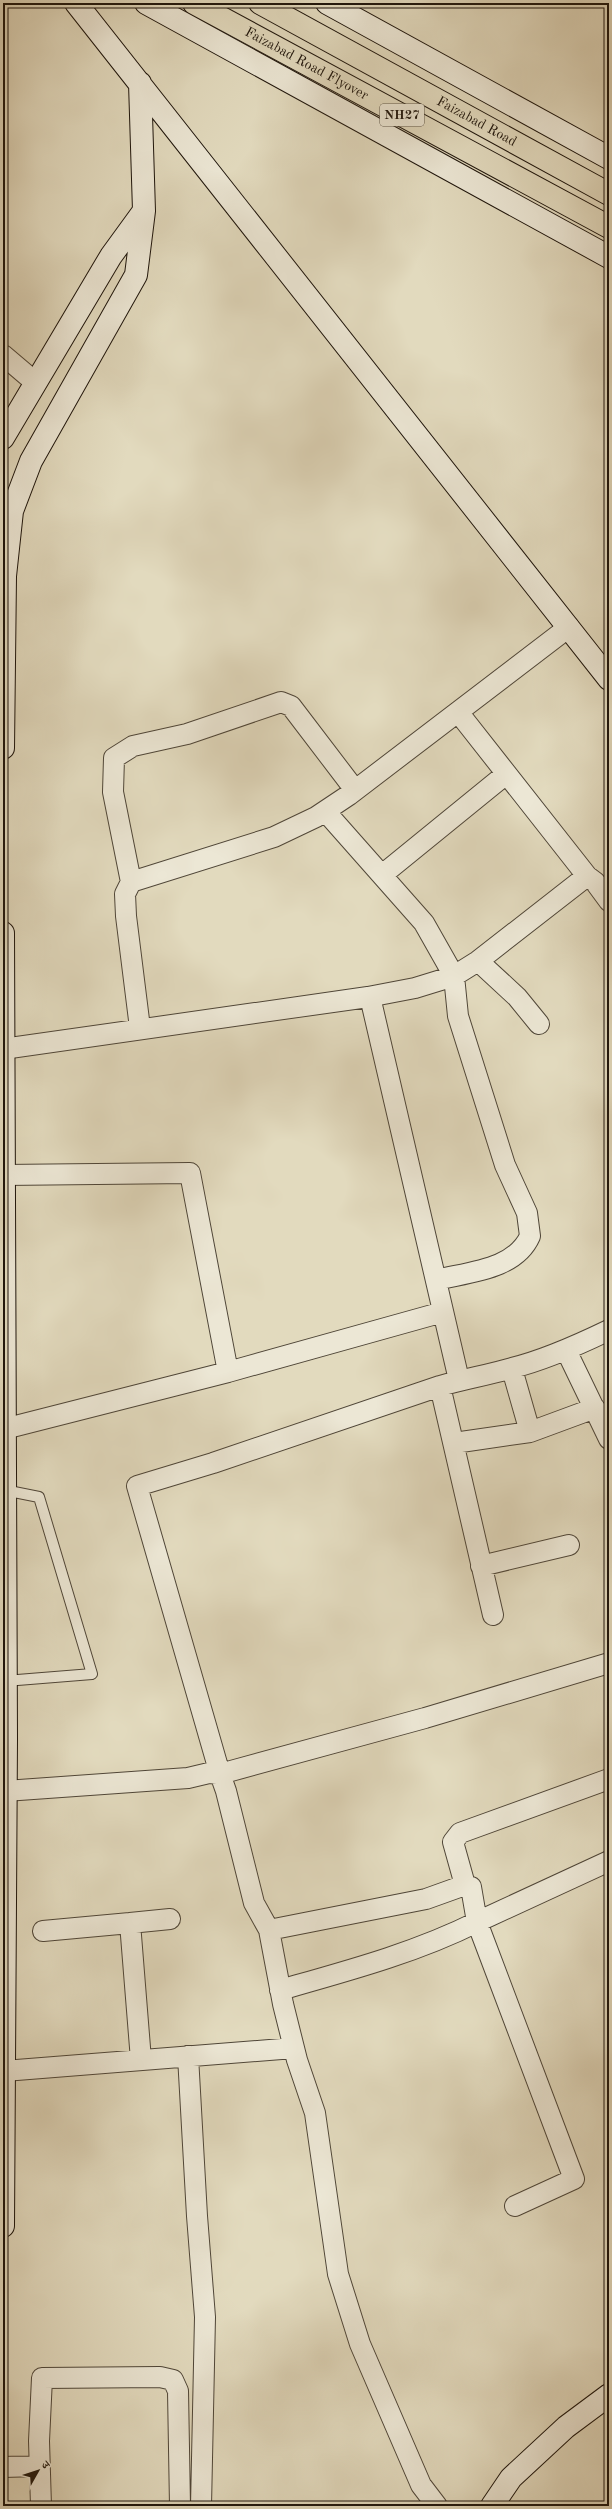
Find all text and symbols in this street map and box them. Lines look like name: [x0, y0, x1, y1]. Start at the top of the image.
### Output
street label: Faizabad Road Flyover: [243, 25, 371, 103]
street label: Faizabad Road: [434, 94, 519, 149]
road number: NH27: [380, 104, 424, 126]
north arrow: [18, 2451, 58, 2491]
text: उ: [38, 2459, 52, 2472]

